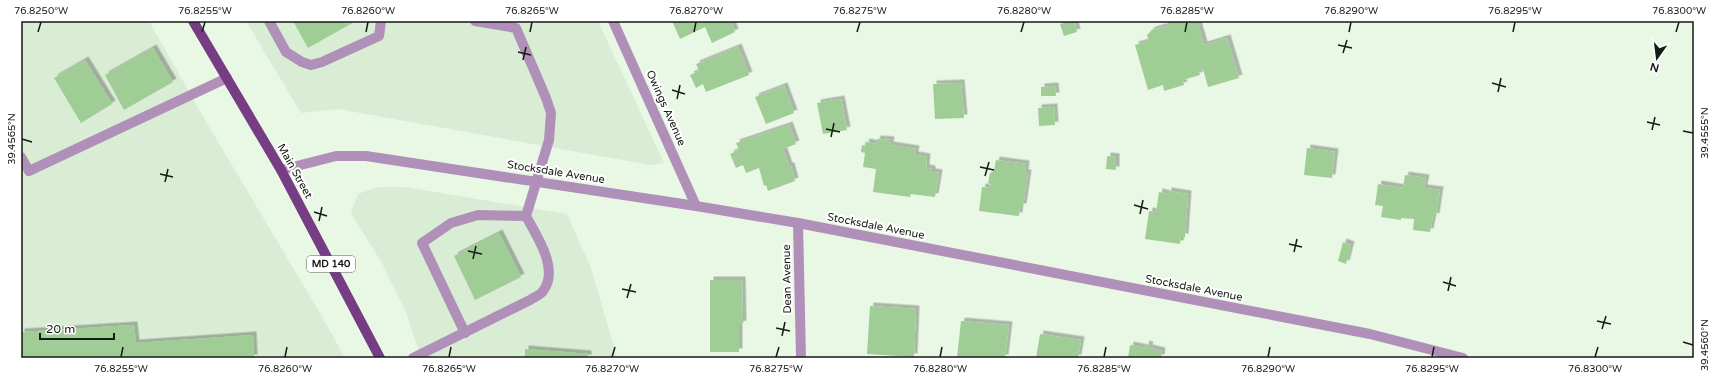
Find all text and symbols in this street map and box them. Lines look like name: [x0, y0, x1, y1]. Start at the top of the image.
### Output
text: 76.8250°W: [14, 5, 68, 17]
text: 76.8255°W: [178, 5, 232, 17]
text: 76.8260°W: [341, 5, 395, 17]
text: 76.8265°W: [505, 5, 559, 17]
text: 76.8270°W: [669, 5, 723, 17]
text: 76.8275°W: [833, 5, 887, 17]
text: 76.8280°W: [997, 5, 1051, 17]
text: 76.8285°W: [1160, 5, 1214, 17]
text: 76.8290°W: [1324, 5, 1378, 17]
text: 76.8295°W: [1488, 5, 1542, 17]
text: 76.8300°W: [1652, 5, 1706, 17]
north arrow: [1637, 38, 1677, 78]
text: N: [1649, 60, 1661, 75]
street label: Owings Avenue: [643, 68, 689, 148]
text: 39.4555°N: [1699, 107, 1711, 159]
text: 39.4565°N: [6, 113, 18, 165]
street label: Main Street: [275, 141, 315, 201]
street label: Stocksdale Avenue: [506, 158, 606, 186]
street label: Stocksdale Avenue: [826, 210, 926, 242]
street label: Dean Avenue: [780, 244, 794, 314]
road number: MD 140: [307, 256, 355, 272]
street label: Stocksdale Avenue: [1144, 272, 1244, 304]
scale bar: [40, 315, 114, 341]
text: 39.4560°N: [1699, 319, 1711, 371]
text: 20 m: [46, 322, 75, 336]
text: 76.8255°W: [94, 363, 148, 375]
text: 76.8260°W: [258, 363, 312, 375]
text: 76.8265°W: [422, 363, 476, 375]
text: 76.8270°W: [585, 363, 639, 375]
text: 76.8275°W: [749, 363, 803, 375]
text: 76.8280°W: [913, 363, 967, 375]
text: 76.8285°W: [1077, 363, 1131, 375]
text: 76.8290°W: [1241, 363, 1295, 375]
text: 76.8295°W: [1405, 363, 1459, 375]
text: 76.8300°W: [1568, 363, 1622, 375]

